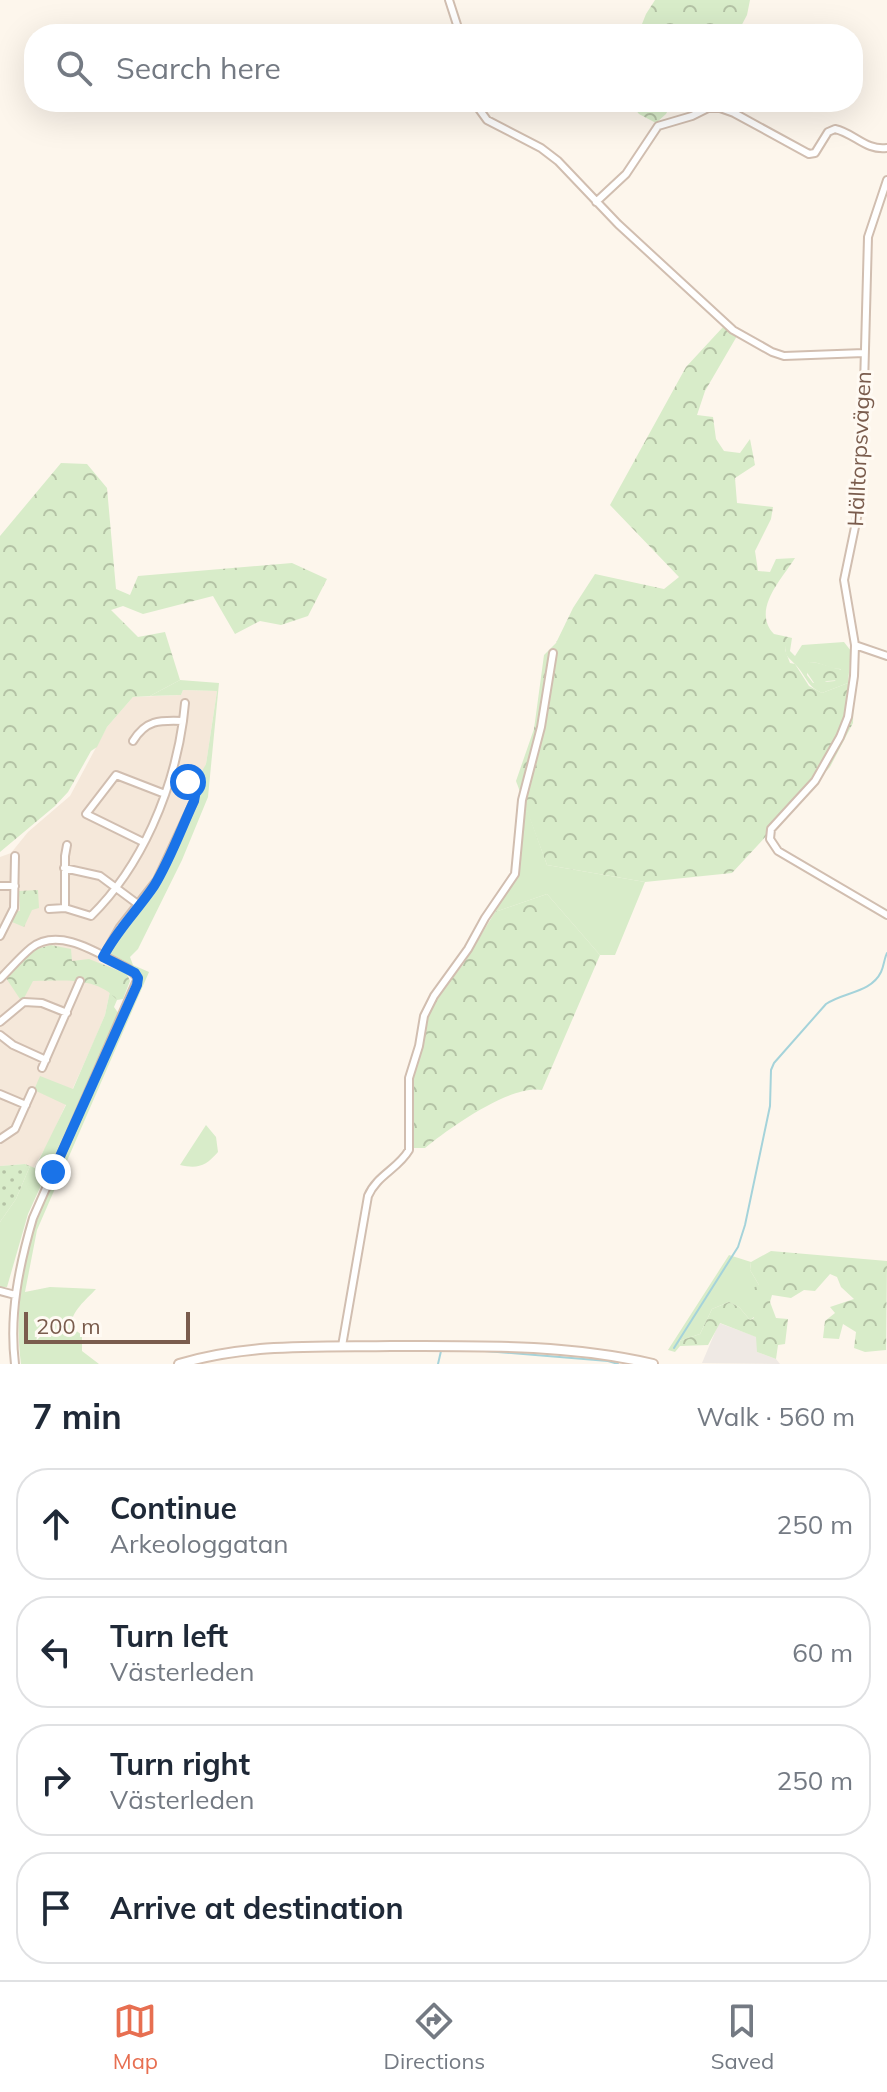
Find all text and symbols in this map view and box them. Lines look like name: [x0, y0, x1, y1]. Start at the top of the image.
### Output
search box: [24, 24, 863, 112]
icon: search: [52, 46, 96, 90]
text: Search here: [116, 49, 281, 87]
street label: Hälltorpsvägen: [841, 371, 877, 527]
route start: [170, 764, 206, 800]
route end: [35, 1154, 71, 1190]
scale bar: [24, 1308, 190, 1344]
text: 200 m: [36, 1312, 101, 1340]
text: 7 min: [32, 1395, 122, 1438]
text: Walk · 560 m: [696, 1400, 855, 1433]
text: Continue: [110, 1489, 237, 1527]
icon: ahead: [34, 1502, 78, 1546]
text: 250 m: [777, 1508, 853, 1541]
text: Arkeologgatan: [110, 1527, 289, 1560]
text: Turn left: [110, 1617, 228, 1655]
icon: left: [34, 1630, 78, 1674]
text: 60 m: [792, 1636, 853, 1669]
text: Västerleden: [110, 1655, 254, 1688]
text: Turn right: [110, 1745, 250, 1783]
icon: right: [34, 1758, 78, 1802]
text: 250 m: [777, 1764, 853, 1797]
text: Västerleden: [110, 1783, 254, 1816]
icon: arrive: [34, 1886, 78, 1930]
text: Arrive at destination: [110, 1889, 404, 1927]
tab: Map: [113, 1999, 158, 2075]
tab: Directions: [384, 1999, 485, 2075]
tab: Saved: [711, 1999, 774, 2075]

